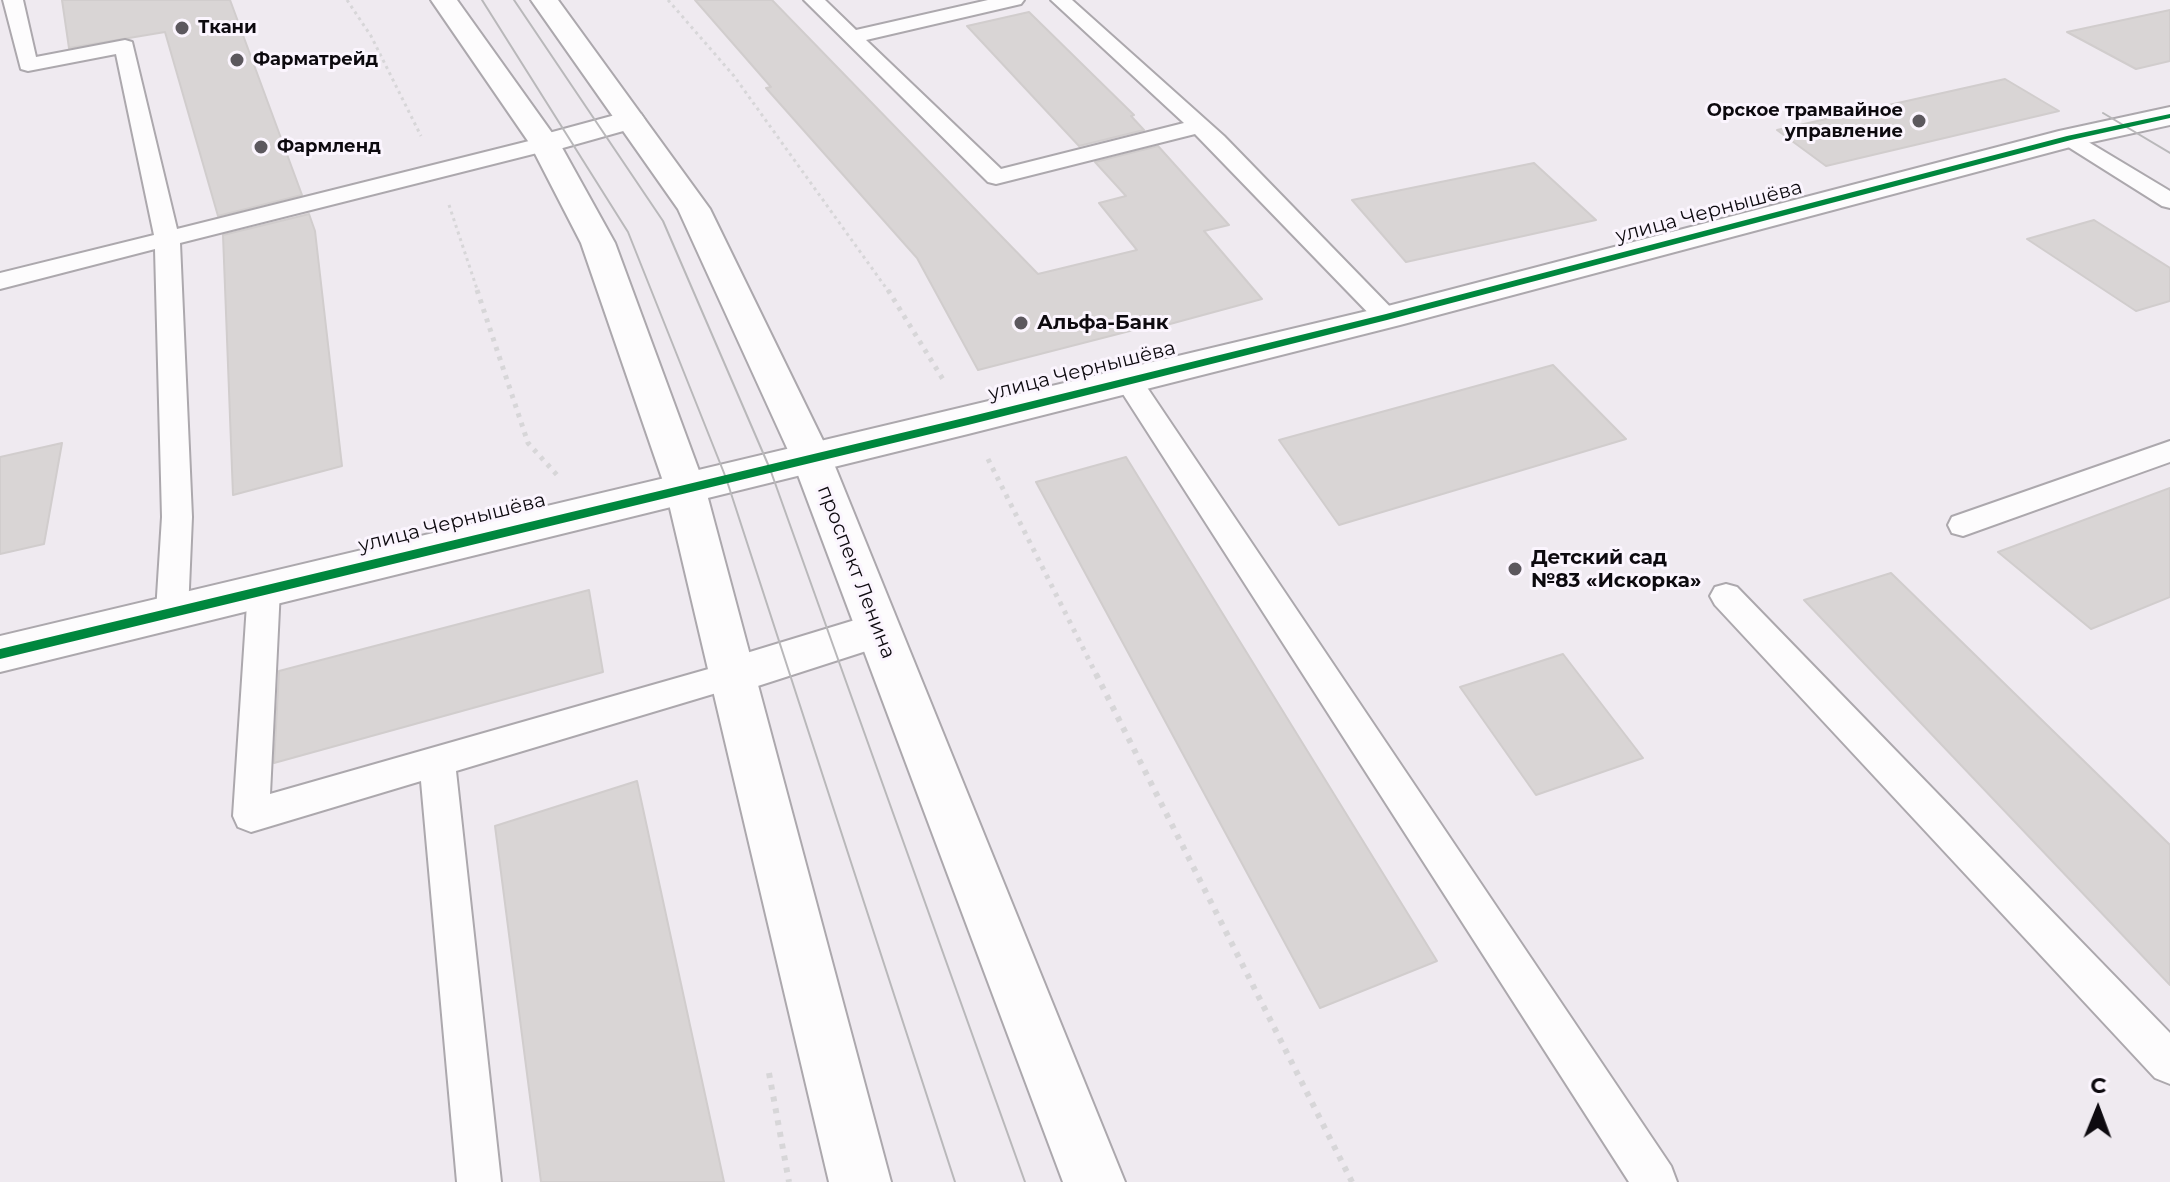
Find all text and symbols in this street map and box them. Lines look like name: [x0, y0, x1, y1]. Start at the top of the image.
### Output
place label: Ткани: [198, 17, 257, 39]
marker: Ткани: [173, 19, 191, 37]
place label: Фарматрейд: [253, 49, 378, 71]
marker: Фарматрейд: [228, 51, 246, 69]
place label: Орское трамвайное управление: [1707, 100, 1903, 142]
marker: Орское трамвайное управление: [1910, 112, 1928, 130]
place label: Фармленд: [277, 136, 381, 158]
marker: Фармленд: [252, 138, 270, 156]
street label: улица Чернышёва: [1613, 176, 1805, 248]
place label: Альфа-Банк: [1037, 311, 1169, 335]
marker: Альфа-Банк: [1012, 314, 1030, 332]
street label: улица Чернышёва: [986, 336, 1178, 406]
street label: проспект Ленина: [812, 482, 900, 662]
street label: улица Чернышёва: [356, 488, 548, 558]
place label: Детский сад №83 «Искорка»: [1531, 546, 1701, 593]
marker: Детский сад №83 «Искорка»: [1506, 560, 1524, 578]
north arrow: [2058, 1070, 2138, 1150]
text: С: [2090, 1072, 2107, 1099]

